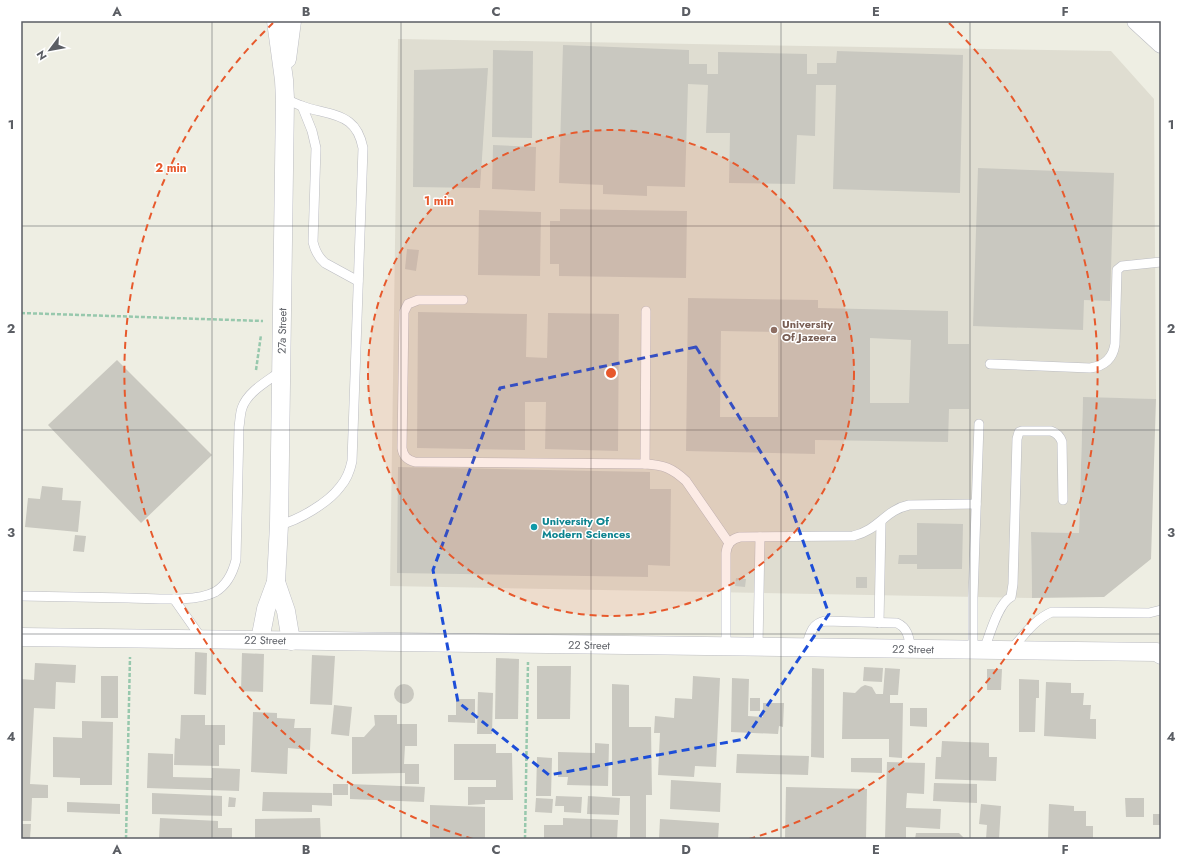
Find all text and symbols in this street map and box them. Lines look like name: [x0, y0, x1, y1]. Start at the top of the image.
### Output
text: A: [111, 2, 122, 21]
text: B: [302, 2, 311, 21]
text: C: [491, 2, 501, 21]
text: D: [681, 2, 691, 21]
text: E: [872, 2, 880, 21]
text: F: [1061, 2, 1069, 21]
north arrow: [30, 30, 70, 70]
text: N: [32, 47, 51, 63]
text: 1: [8, 115, 14, 134]
text: 1: [1168, 115, 1174, 134]
text: 2 min: [155, 159, 187, 177]
text: 1 min: [424, 192, 454, 210]
street label: 27a Street: [274, 308, 290, 354]
place label: University Of Jazeera: [782, 316, 836, 345]
text: 2: [7, 319, 15, 338]
text: 2: [1167, 319, 1175, 338]
marker: University Of Jazeera: [769, 325, 779, 335]
centre of rings: [604, 366, 618, 380]
place label: University Of Modern Sciences: [542, 513, 630, 542]
marker: University Of Modern Sciences: [529, 522, 539, 532]
text: 3: [7, 523, 15, 542]
text: 3: [1167, 523, 1175, 542]
street label: 22 Street: [244, 632, 287, 648]
street label: 22 Street: [568, 637, 611, 653]
street label: 22 Street: [892, 641, 935, 657]
text: 4: [6, 727, 16, 746]
text: 4: [1166, 727, 1176, 746]
text: A: [111, 840, 122, 859]
text: B: [302, 840, 311, 859]
text: C: [491, 840, 501, 859]
text: D: [681, 840, 691, 859]
text: E: [872, 840, 880, 859]
text: F: [1061, 840, 1069, 859]

